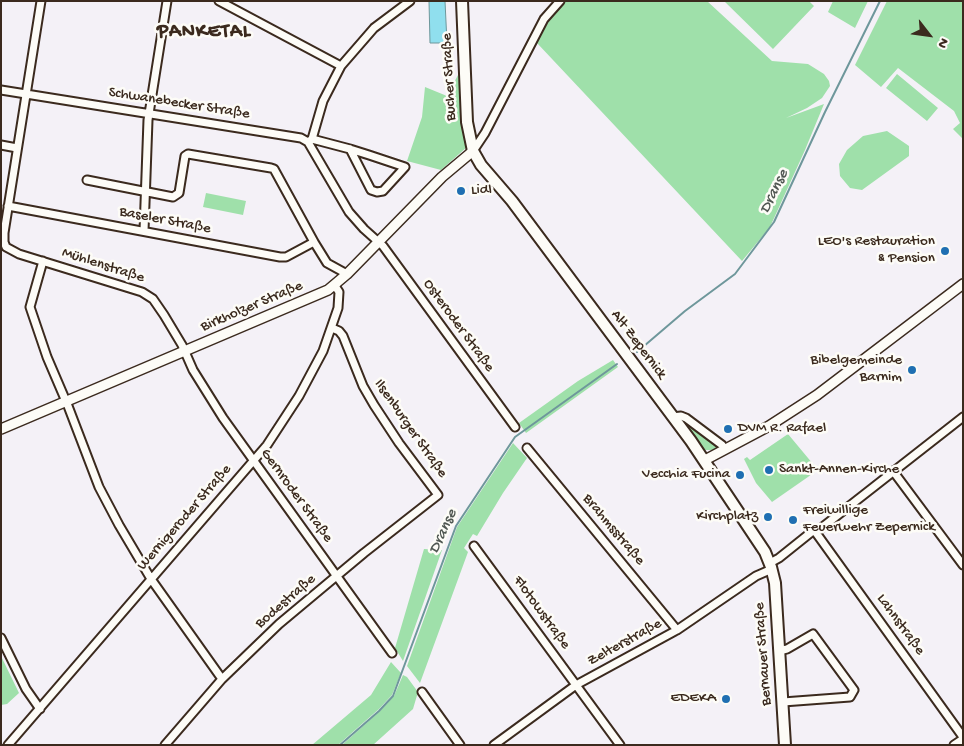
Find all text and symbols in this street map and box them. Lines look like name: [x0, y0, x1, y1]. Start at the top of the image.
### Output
north arrow: [904, 10, 954, 60]
district label: PANKETAL: [156, 21, 252, 45]
street label: Bucher Straße: [439, 33, 461, 121]
text: N: [933, 35, 952, 51]
street label: Schwanebecker Straße: [107, 84, 251, 124]
water label: Dranse: [756, 167, 794, 217]
place label: Lidl: [471, 182, 492, 200]
marker: Lidl: [455, 185, 467, 197]
street label: Baseler Straße: [118, 203, 212, 239]
place label: LEO's Restauration & Pension: [818, 233, 935, 268]
street label: Mühlenstraße: [59, 244, 147, 288]
marker: LEO's Restauration & Pension: [939, 245, 951, 257]
street label: Osteroder Straße: [418, 276, 498, 376]
street label: Birkholzer Straße: [198, 277, 306, 337]
street label: Alt Zepernick: [606, 307, 670, 383]
place label: Bibelgemeinde Barnim: [811, 352, 902, 387]
marker: Bibelgemeinde Barnim: [906, 364, 918, 376]
street label: Ilsenburger Straße: [369, 376, 451, 482]
place label: DVM R. Rafael: [738, 420, 826, 438]
marker: DVM R. Rafael: [722, 423, 734, 435]
street label: Gernroder Straße: [256, 446, 336, 546]
street label: Wernigeroder Straße: [134, 461, 236, 575]
place label: Sankt-Annen-Kirche: [779, 461, 899, 479]
marker: Sankt-Annen-Kirche: [763, 464, 775, 476]
place label: Vecchia Fucina: [642, 466, 730, 484]
marker: Vecchia Fucina: [734, 469, 746, 481]
street label: Brahmsstraße: [578, 491, 648, 569]
place label: Freiwillige Feuerwehr Zepernick: [803, 502, 935, 537]
water label: Dranse: [425, 507, 463, 557]
place label: Kirchplatz: [696, 508, 758, 526]
marker: Kirchplatz: [762, 511, 774, 523]
marker: Freiwillige Feuerwehr Zepernick: [787, 514, 799, 526]
street label: Bodestraße: [252, 571, 320, 633]
street label: Flotowstraße: [508, 573, 574, 653]
street label: Lahnstraße: [872, 591, 928, 659]
street label: Bernauer Straße: [751, 602, 777, 706]
street label: Zelterstraße: [585, 615, 665, 671]
place label: EDEKA: [670, 690, 716, 708]
marker: EDEKA: [720, 693, 732, 705]

